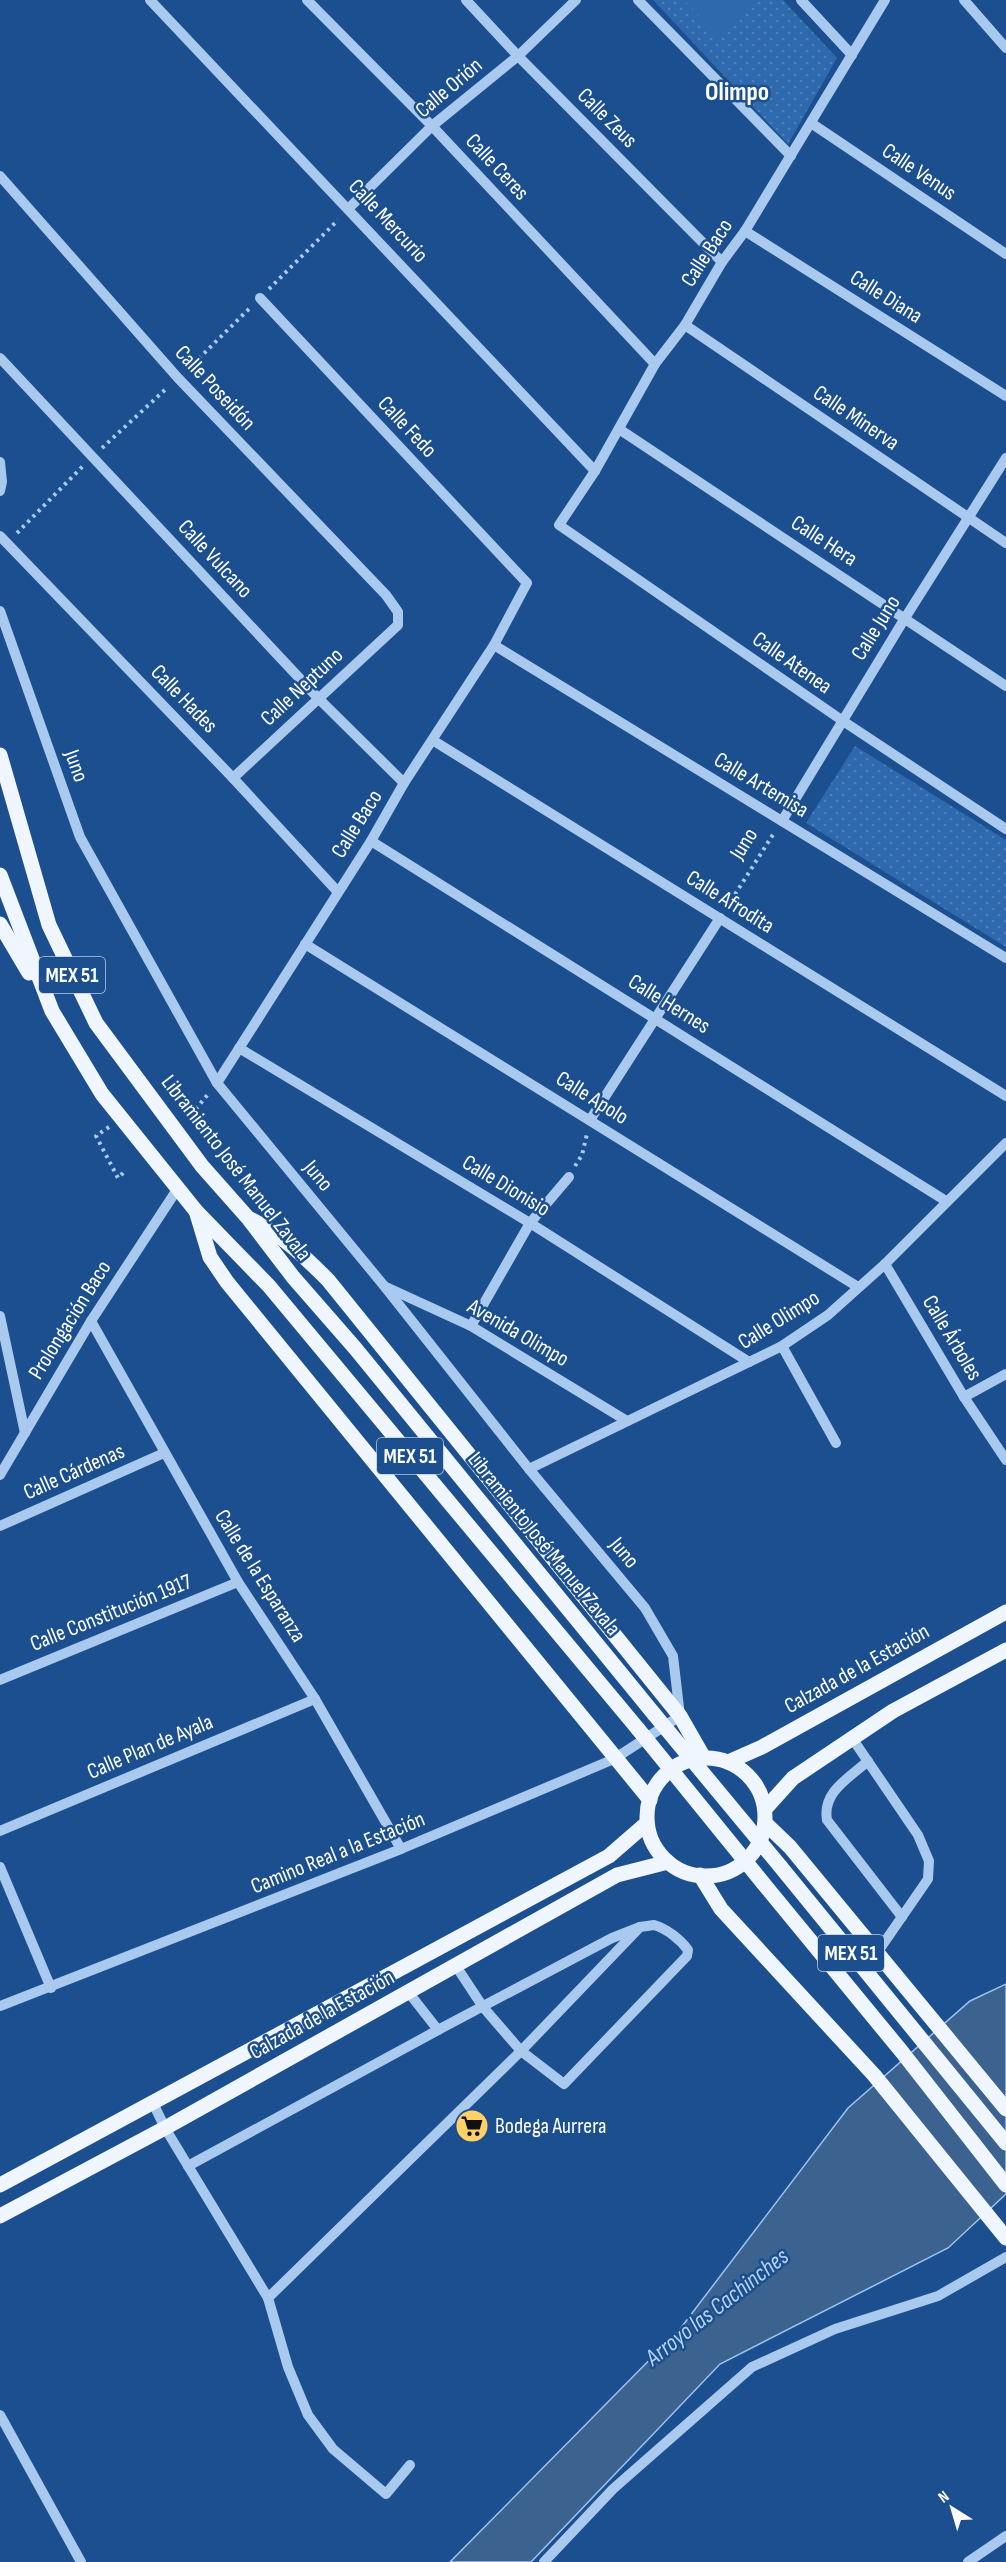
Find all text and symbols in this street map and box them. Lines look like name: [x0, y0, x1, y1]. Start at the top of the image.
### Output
street label: Calle Orión: [410, 52, 488, 124]
district label: Olimpo: [705, 77, 769, 108]
street label: Calle Zeus: [571, 82, 643, 154]
street label: Calle Ceres: [459, 128, 535, 206]
street label: Calle Venus: [877, 137, 961, 207]
street label: Calle Mercurio: [342, 174, 434, 268]
street label: Calle Baco: [675, 214, 739, 292]
street label: Calle Diana: [845, 264, 927, 330]
street label: Calle Poseidón: [169, 340, 261, 436]
street label: Calle Minerva: [808, 379, 904, 457]
street label: Calle Fedo: [372, 391, 442, 463]
street label: Calle Hera: [786, 510, 862, 572]
street label: Calle Vulcano: [172, 514, 258, 604]
street label: Calle Juno: [846, 591, 906, 665]
street label: Calle Atenea: [747, 626, 837, 700]
street label: Calle Neptuno: [255, 642, 349, 732]
street label: Calle Hades: [145, 659, 223, 739]
street label: Juno: [57, 745, 94, 786]
street label: Calle Artemisa: [709, 746, 813, 824]
street label: Calle Baco: [326, 785, 388, 863]
street label: Juno: [723, 823, 764, 866]
street label: Calle Afrodita: [681, 864, 779, 940]
road number: MEX 51: [39, 957, 105, 993]
street label: Calle Hernes: [623, 968, 715, 1040]
street label: Calle Apolo: [551, 1065, 633, 1131]
street label: Libramiento José Manuel Zavala: [155, 1070, 317, 1266]
street label: Calle Dionisio: [457, 1149, 555, 1223]
street label: Juno: [297, 1154, 339, 1197]
street label: Prolongación Baco: [23, 1256, 117, 1384]
street label: Calle Olimpo: [733, 1284, 825, 1356]
street label: Calle Árboles: [916, 1291, 988, 1386]
street label: Avenida Olimpo: [462, 1293, 574, 1373]
street label: Calle Cárdenas: [19, 1438, 129, 1506]
road number: MEX 51: [377, 1438, 443, 1474]
street label: Libramiento José Manuel Zavala: [462, 1447, 626, 1641]
street label: Calle de la Esparanza: [208, 1505, 312, 1647]
street label: Juno: [603, 1531, 645, 1574]
street label: Calle Constitución 1917: [26, 1568, 196, 1658]
street label: Calzada de la Estación: [780, 1618, 934, 1720]
street label: Calle Plan de Ayala: [83, 1708, 217, 1786]
street label: Camino Real a la Estación: [247, 1806, 429, 1900]
road number: MEX 51: [818, 1935, 884, 1971]
street label: Calzada de la Estación: [245, 1964, 399, 2066]
supermarket icon: Bodega Aurrera: [454, 2108, 490, 2144]
place label: Bodega Aurrera: [495, 2113, 607, 2140]
water label: Arroyo las Cachinches: [639, 2242, 795, 2373]
north arrow: [922, 2478, 982, 2538]
text: N: [935, 2487, 953, 2507]

